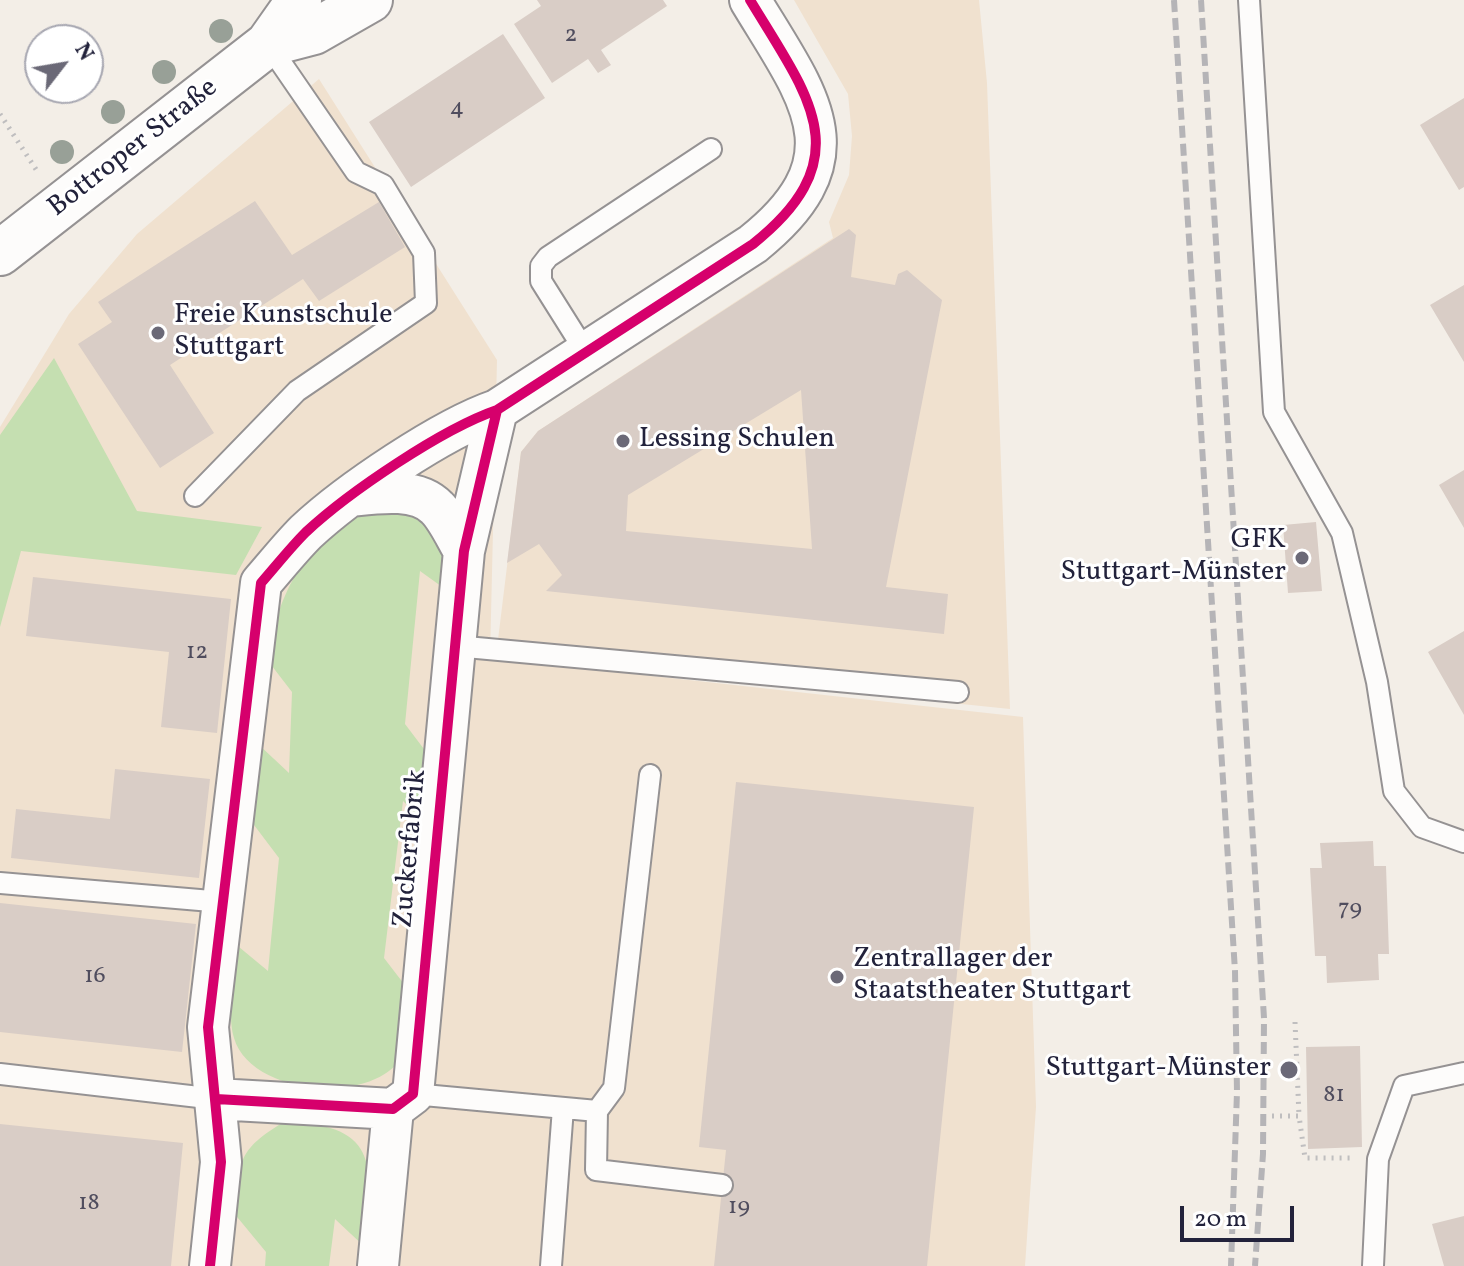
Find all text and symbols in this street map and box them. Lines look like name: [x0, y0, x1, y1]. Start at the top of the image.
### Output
house number: 2: [565, 23, 577, 51]
north arrow: [24, 24, 104, 104]
text: N: [66, 38, 101, 67]
street label: Bottroper Straße: [43, 72, 225, 226]
house number: 4: [450, 96, 464, 124]
place label: Freie Kunstschule Stuttgart: [174, 300, 392, 366]
marker: Freie Kunstschule Stuttgart: [149, 324, 167, 342]
place label: Lessing Schulen: [639, 424, 835, 458]
marker: Lessing Schulen: [614, 432, 632, 450]
place label: GFK Stuttgart-Münster: [1061, 525, 1286, 591]
marker: GFK Stuttgart-Münster: [1293, 549, 1311, 567]
house number: 12: [186, 640, 208, 668]
street label: Zuckerfabrik: [388, 768, 436, 930]
house number: 79: [1338, 897, 1362, 925]
place label: Zentrallager der Staatstheater Stuttgart: [853, 944, 1131, 1010]
house number: 16: [84, 964, 106, 992]
marker: Zentrallager der Staatstheater Stuttgart: [828, 968, 846, 986]
place label: Stuttgart-Münster: [1046, 1053, 1271, 1087]
marker: Stuttgart-Münster: [1278, 1059, 1300, 1081]
house number: 81: [1323, 1083, 1345, 1111]
scale bar: [1184, 1190, 1298, 1240]
house number: 18: [78, 1191, 100, 1219]
house number: 19: [728, 1195, 750, 1223]
text: 20 m: [1194, 1203, 1247, 1237]

